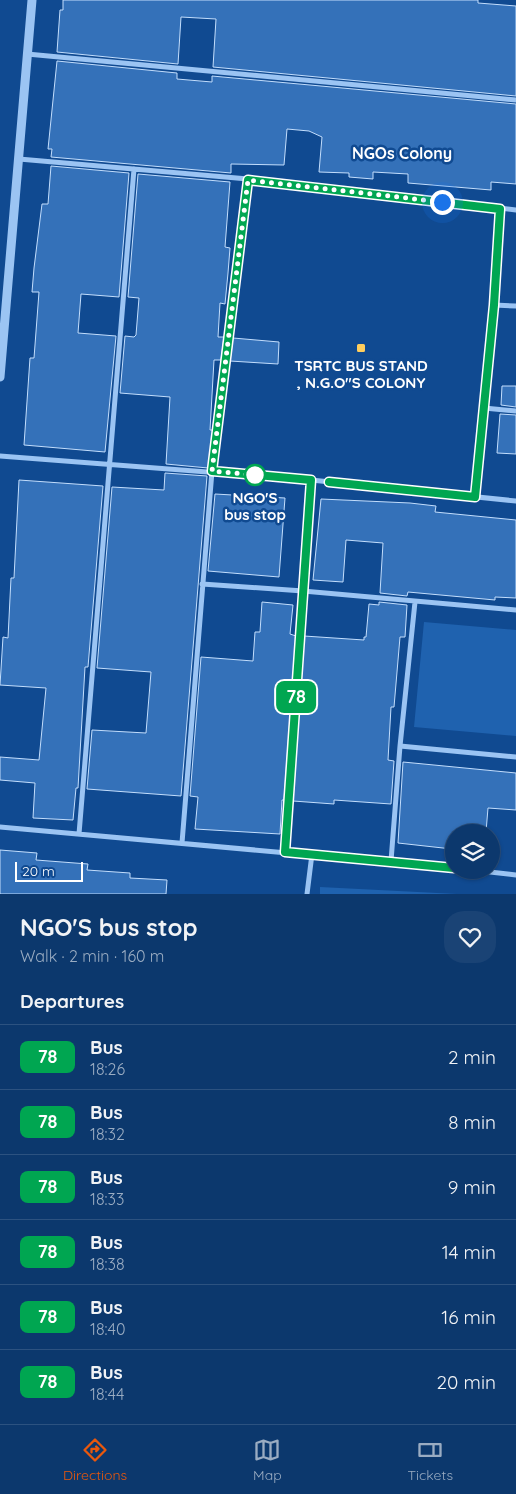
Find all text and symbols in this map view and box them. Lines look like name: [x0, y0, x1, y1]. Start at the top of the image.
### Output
district label: NGOs Colony: [352, 143, 452, 163]
your location: [430, 190, 455, 215]
marker: TSRTC BUS STAND , N.G.O"S COLONY: [355, 342, 367, 354]
place label: TSRTC BUS STAND , N.G.O"S COLONY: [294, 356, 428, 392]
marker: NGO'S bus stop: [244, 464, 266, 486]
place label: NGO'S bus stop: [224, 488, 286, 524]
line badge: 78: [274, 681, 318, 713]
text: 78: [286, 685, 306, 708]
map controls: [445, 824, 500, 879]
button: layers: [445, 824, 500, 879]
scale bar: [15, 859, 82, 882]
text: 20 m: [22, 862, 55, 880]
button: heart: [444, 911, 496, 963]
text: NGO'S bus stop: [20, 912, 197, 942]
text: Walk · 2 min · 160 m: [20, 946, 164, 966]
text: Departures: [20, 989, 124, 1013]
text: Bus: [90, 1035, 123, 1059]
text: 78: [38, 1045, 57, 1068]
text: 2 min: [448, 1045, 496, 1069]
text: 18:26: [90, 1059, 125, 1079]
text: Bus: [90, 1100, 123, 1124]
text: 78: [38, 1110, 57, 1133]
text: 8 min: [448, 1110, 496, 1134]
text: 18:32: [90, 1124, 125, 1144]
text: Bus: [90, 1165, 123, 1189]
text: 78: [38, 1175, 57, 1198]
text: 9 min: [448, 1175, 496, 1199]
text: 18:33: [90, 1189, 124, 1209]
text: Bus: [90, 1230, 123, 1254]
text: 78: [38, 1240, 57, 1263]
text: 14 min: [442, 1240, 496, 1264]
text: 18:38: [90, 1254, 125, 1274]
text: Bus: [90, 1295, 123, 1319]
text: 78: [38, 1305, 57, 1328]
text: 16 min: [441, 1305, 496, 1329]
text: 18:40: [90, 1319, 126, 1339]
text: Bus: [90, 1360, 123, 1384]
text: 78: [38, 1370, 57, 1393]
text: 20 min: [437, 1370, 496, 1394]
text: 18:44: [90, 1384, 124, 1404]
tab: Directions: [63, 1436, 127, 1484]
tab: Map: [253, 1436, 282, 1484]
tab: Tickets: [408, 1436, 453, 1484]

